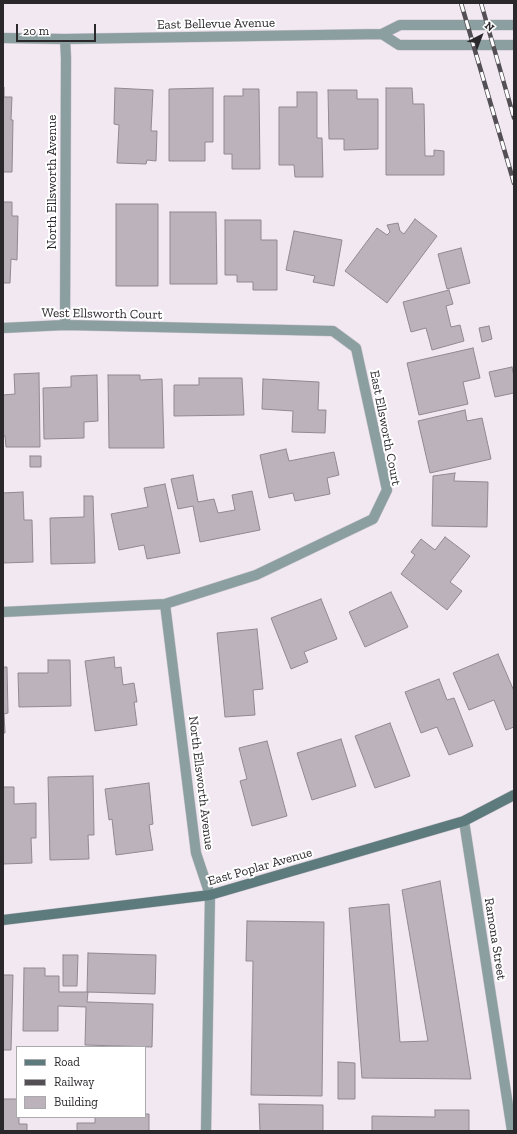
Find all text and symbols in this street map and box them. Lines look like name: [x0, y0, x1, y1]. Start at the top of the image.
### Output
street label: East Bellevue Avenue: [157, 15, 275, 33]
scale bar: [18, 16, 98, 42]
north arrow: [461, 16, 501, 56]
text: N: [482, 19, 497, 34]
text: 20 m: [23, 24, 49, 38]
street label: North Ellsworth Avenue: [44, 115, 60, 249]
street label: West Ellsworth Court: [41, 305, 163, 323]
street label: East Ellsworth Court: [366, 369, 404, 487]
street label: North Ellsworth Avenue: [185, 715, 217, 851]
street label: East Poplar Avenue: [206, 845, 314, 889]
street label: Ramona Street: [481, 897, 509, 981]
legend: [16, 1046, 146, 1118]
text: Road: [54, 1055, 80, 1069]
text: Railway: [54, 1075, 95, 1089]
text: Building: [54, 1095, 98, 1109]

